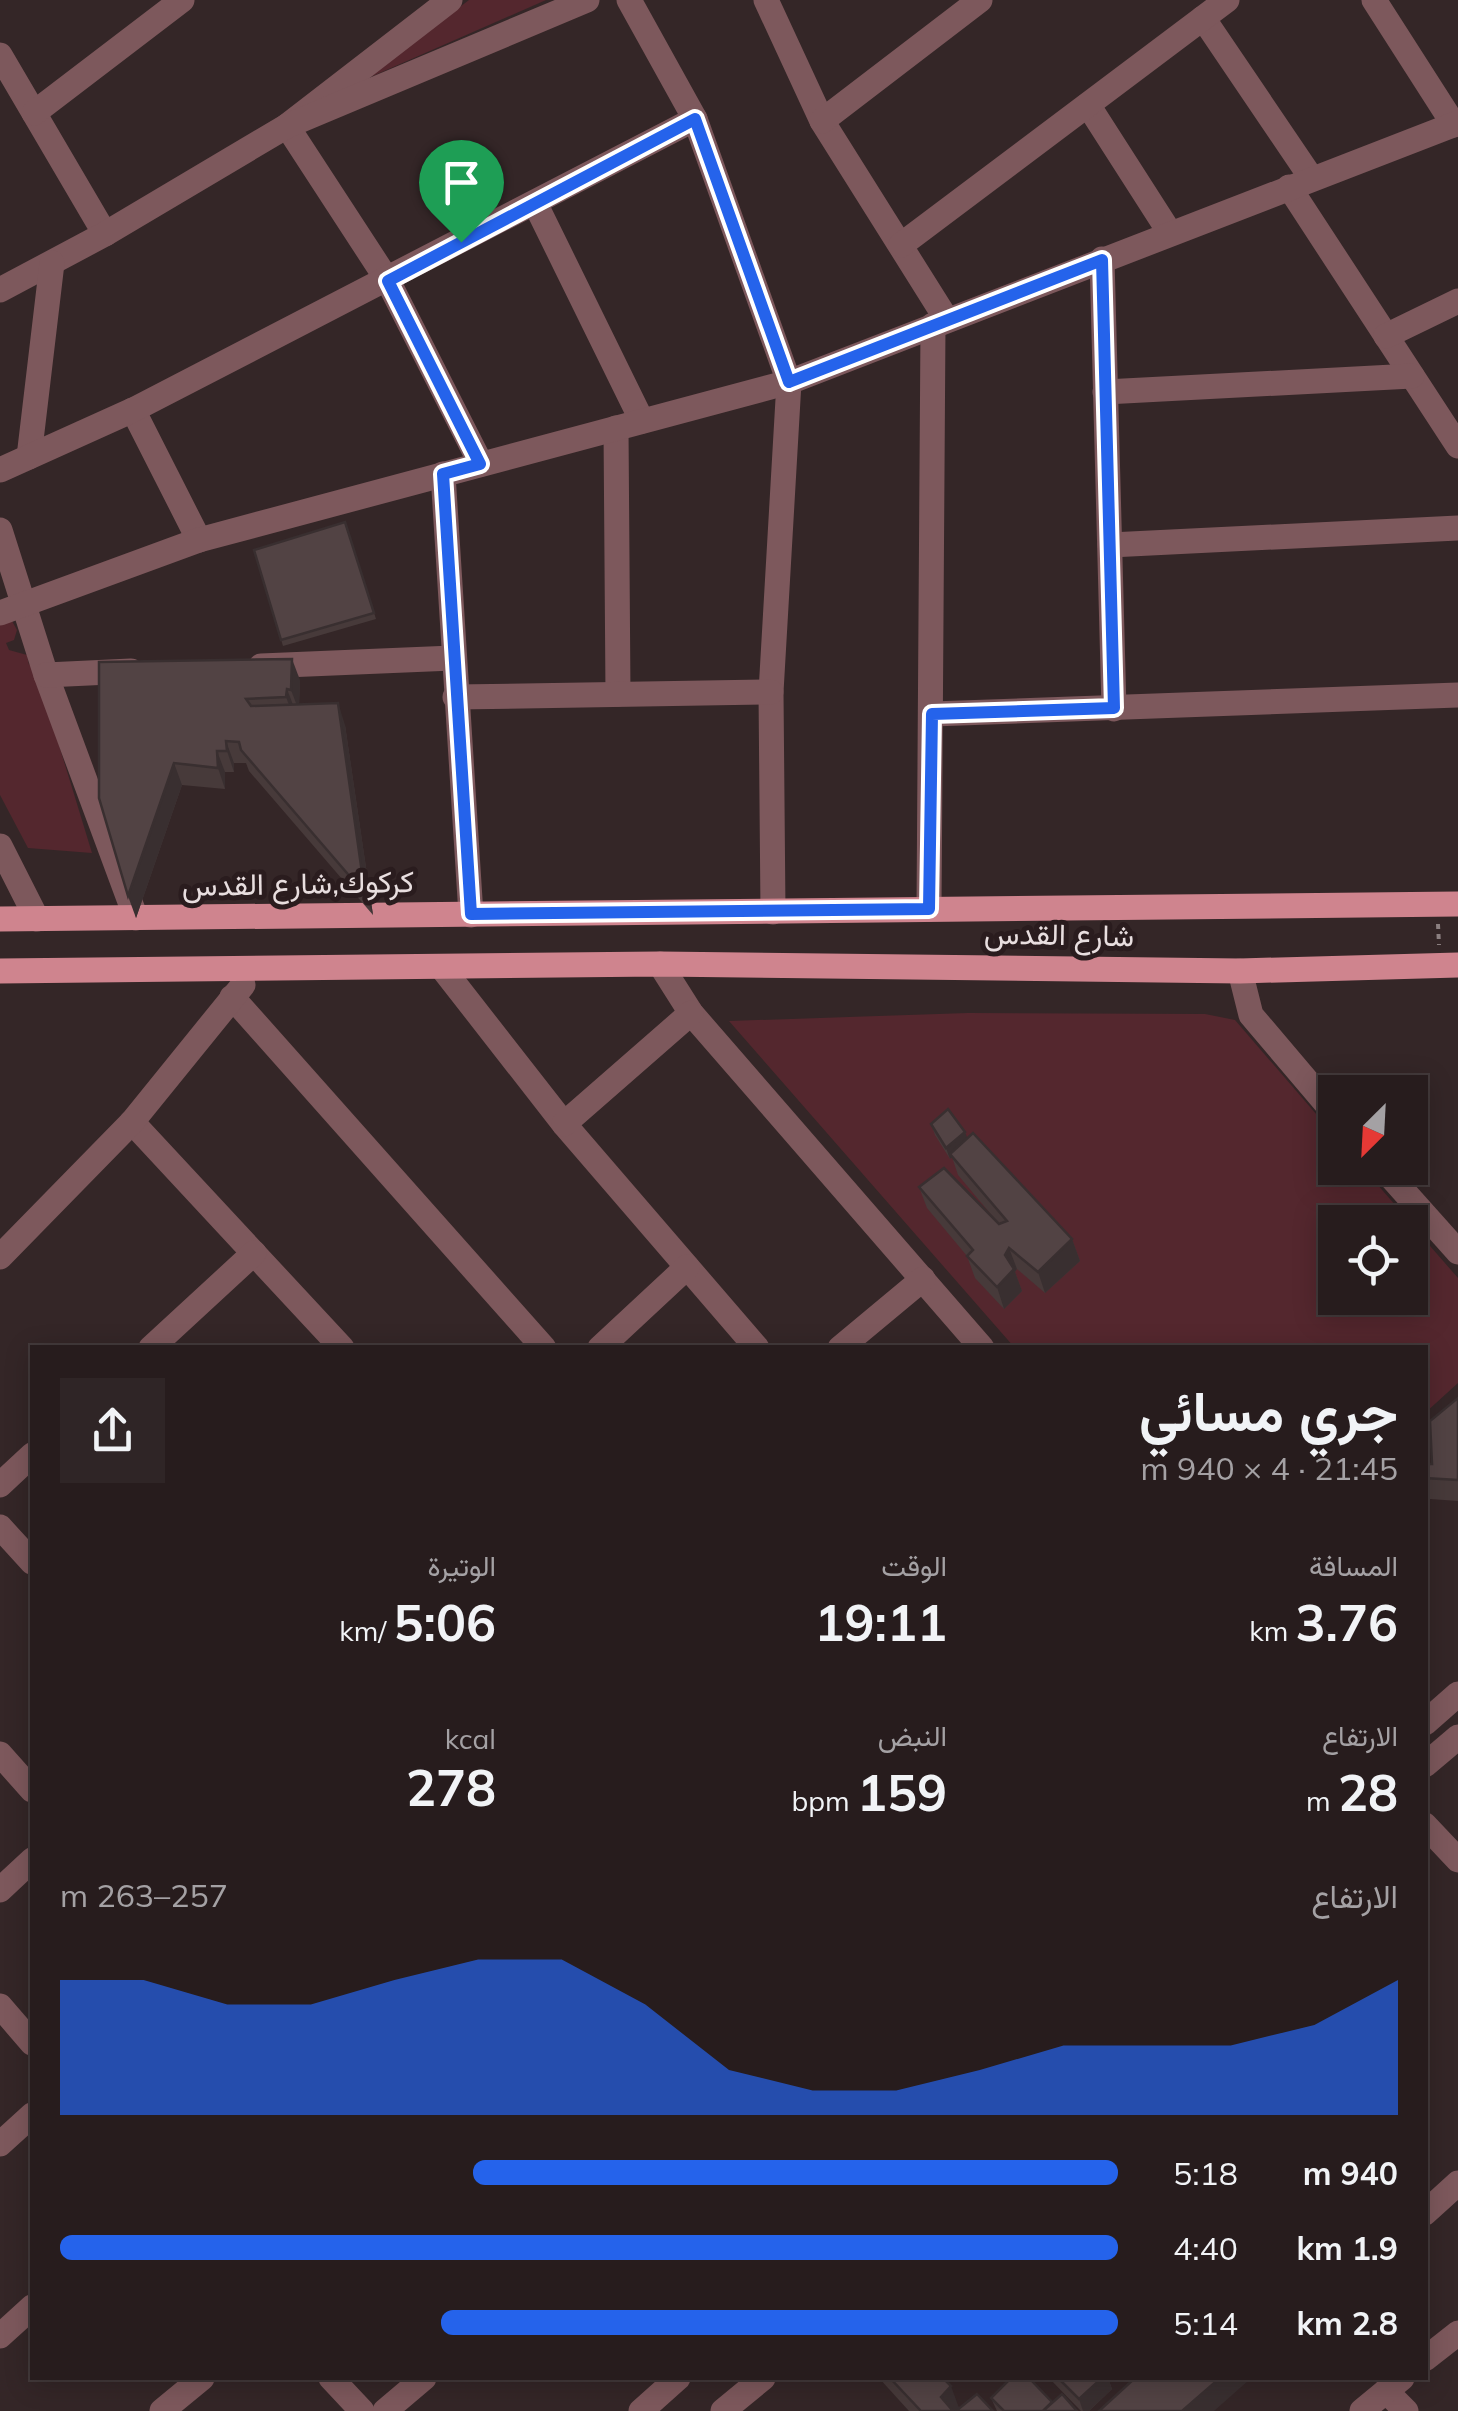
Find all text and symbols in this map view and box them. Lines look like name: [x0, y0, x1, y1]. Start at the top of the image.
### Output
pin: [419, 140, 504, 243]
icon: arrive: [434, 155, 489, 210]
street label: كركوك,شارع القدس: [182, 862, 414, 906]
street label: شارع القدس: [984, 914, 1134, 956]
north arrow: [1318, 1075, 1428, 1185]
map controls: [1318, 1075, 1428, 1315]
button: locate: [1318, 1205, 1428, 1315]
text: جري مسائي: [1139, 1376, 1398, 1445]
button: share: [60, 1378, 165, 1483]
text: 21:45 · 4 × 940 m: [1141, 1448, 1398, 1488]
text: الوتيرة: [428, 1548, 496, 1583]
text: الوقت: [881, 1548, 947, 1583]
text: المسافة: [1309, 1548, 1398, 1583]
text: 5:06: [394, 1591, 496, 1654]
text: 19:11: [815, 1591, 947, 1654]
text: 3.76: [1296, 1591, 1398, 1654]
text: /km: [339, 1613, 394, 1648]
text: km: [1249, 1613, 1296, 1648]
text: النبض: [878, 1718, 947, 1753]
text: الارتفاع: [1322, 1718, 1398, 1753]
text: kcal: [445, 1721, 496, 1756]
text: 278: [406, 1756, 496, 1819]
text: 159: [857, 1761, 947, 1824]
text: 28: [1338, 1761, 1398, 1824]
text: bpm: [792, 1783, 857, 1818]
text: m: [1306, 1783, 1338, 1818]
text: 257–263 m: [60, 1875, 228, 1915]
text: الارتفاع: [1311, 1876, 1398, 1916]
text: 5:18: [1173, 2153, 1238, 2193]
text: 940 m: [1303, 2153, 1398, 2193]
text: 4:40: [1173, 2228, 1238, 2268]
text: 1.9 km: [1296, 2228, 1398, 2268]
text: 5:14: [1173, 2303, 1238, 2343]
text: 2.8 km: [1296, 2303, 1398, 2343]

